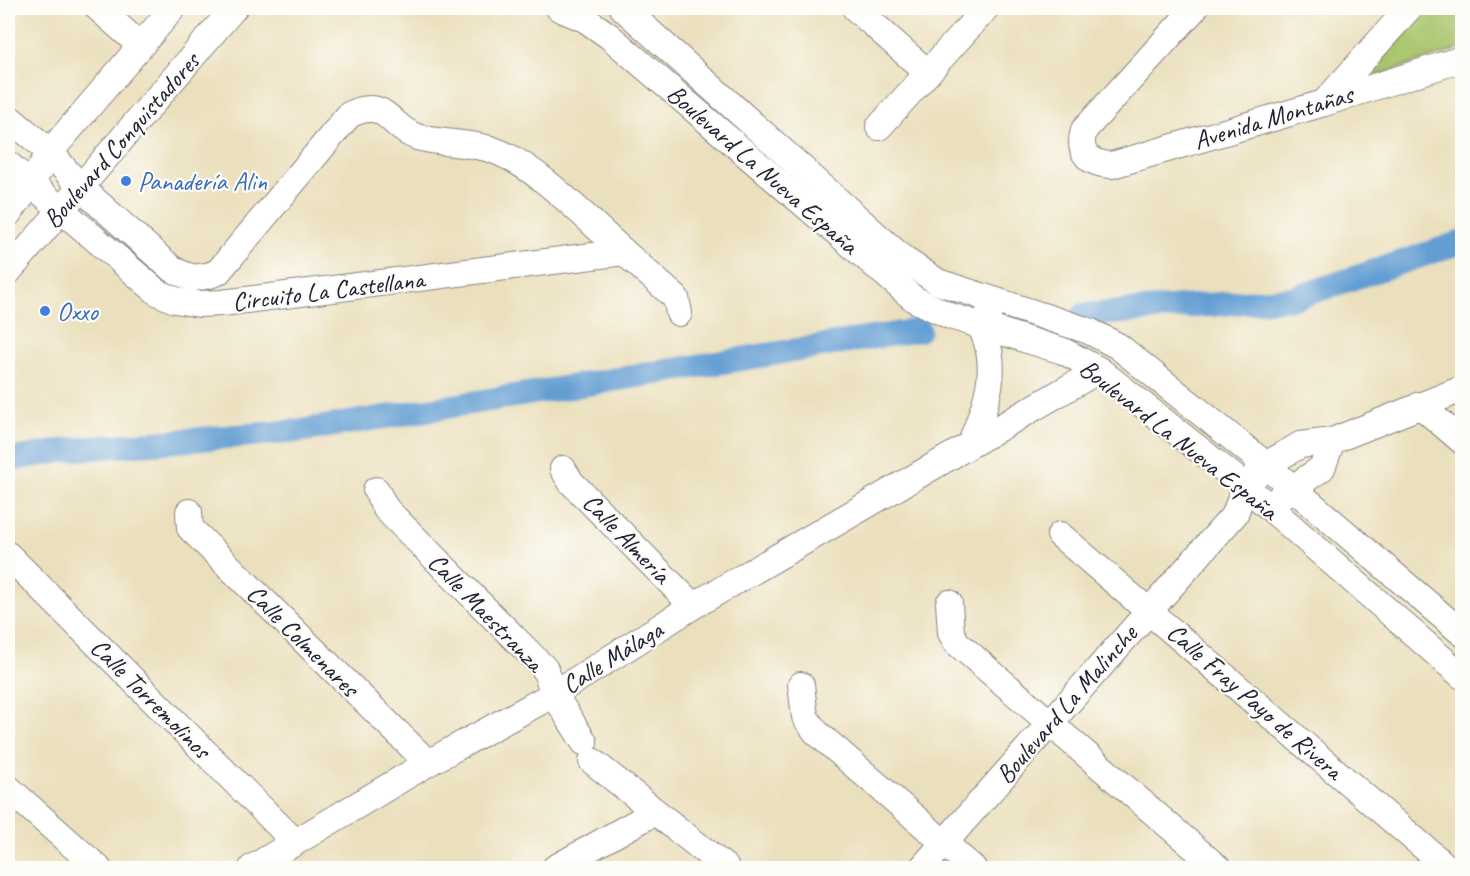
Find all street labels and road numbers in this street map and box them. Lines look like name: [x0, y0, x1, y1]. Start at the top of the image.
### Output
street label: Boulevard Conquistadores: [36, 44, 208, 235]
street label: Boulevard La Nueva España: [660, 77, 866, 263]
street label: Avenida Montañas: [1190, 77, 1359, 157]
street label: Circuito La Castellana: [230, 262, 428, 319]
street label: Boulevard La Nueva España: [1073, 352, 1286, 528]
street label: Calle Almería: [575, 486, 679, 592]
street label: Calle Maestranza: [421, 546, 552, 680]
street label: Calle Colmenares: [240, 577, 367, 705]
street label: Calle Málaga: [556, 613, 670, 701]
street label: Calle Fray Payo de Rivera: [1160, 616, 1351, 788]
street label: Boulevard La Malinche: [989, 617, 1145, 790]
street label: Calle Torremolinos: [83, 631, 219, 767]

